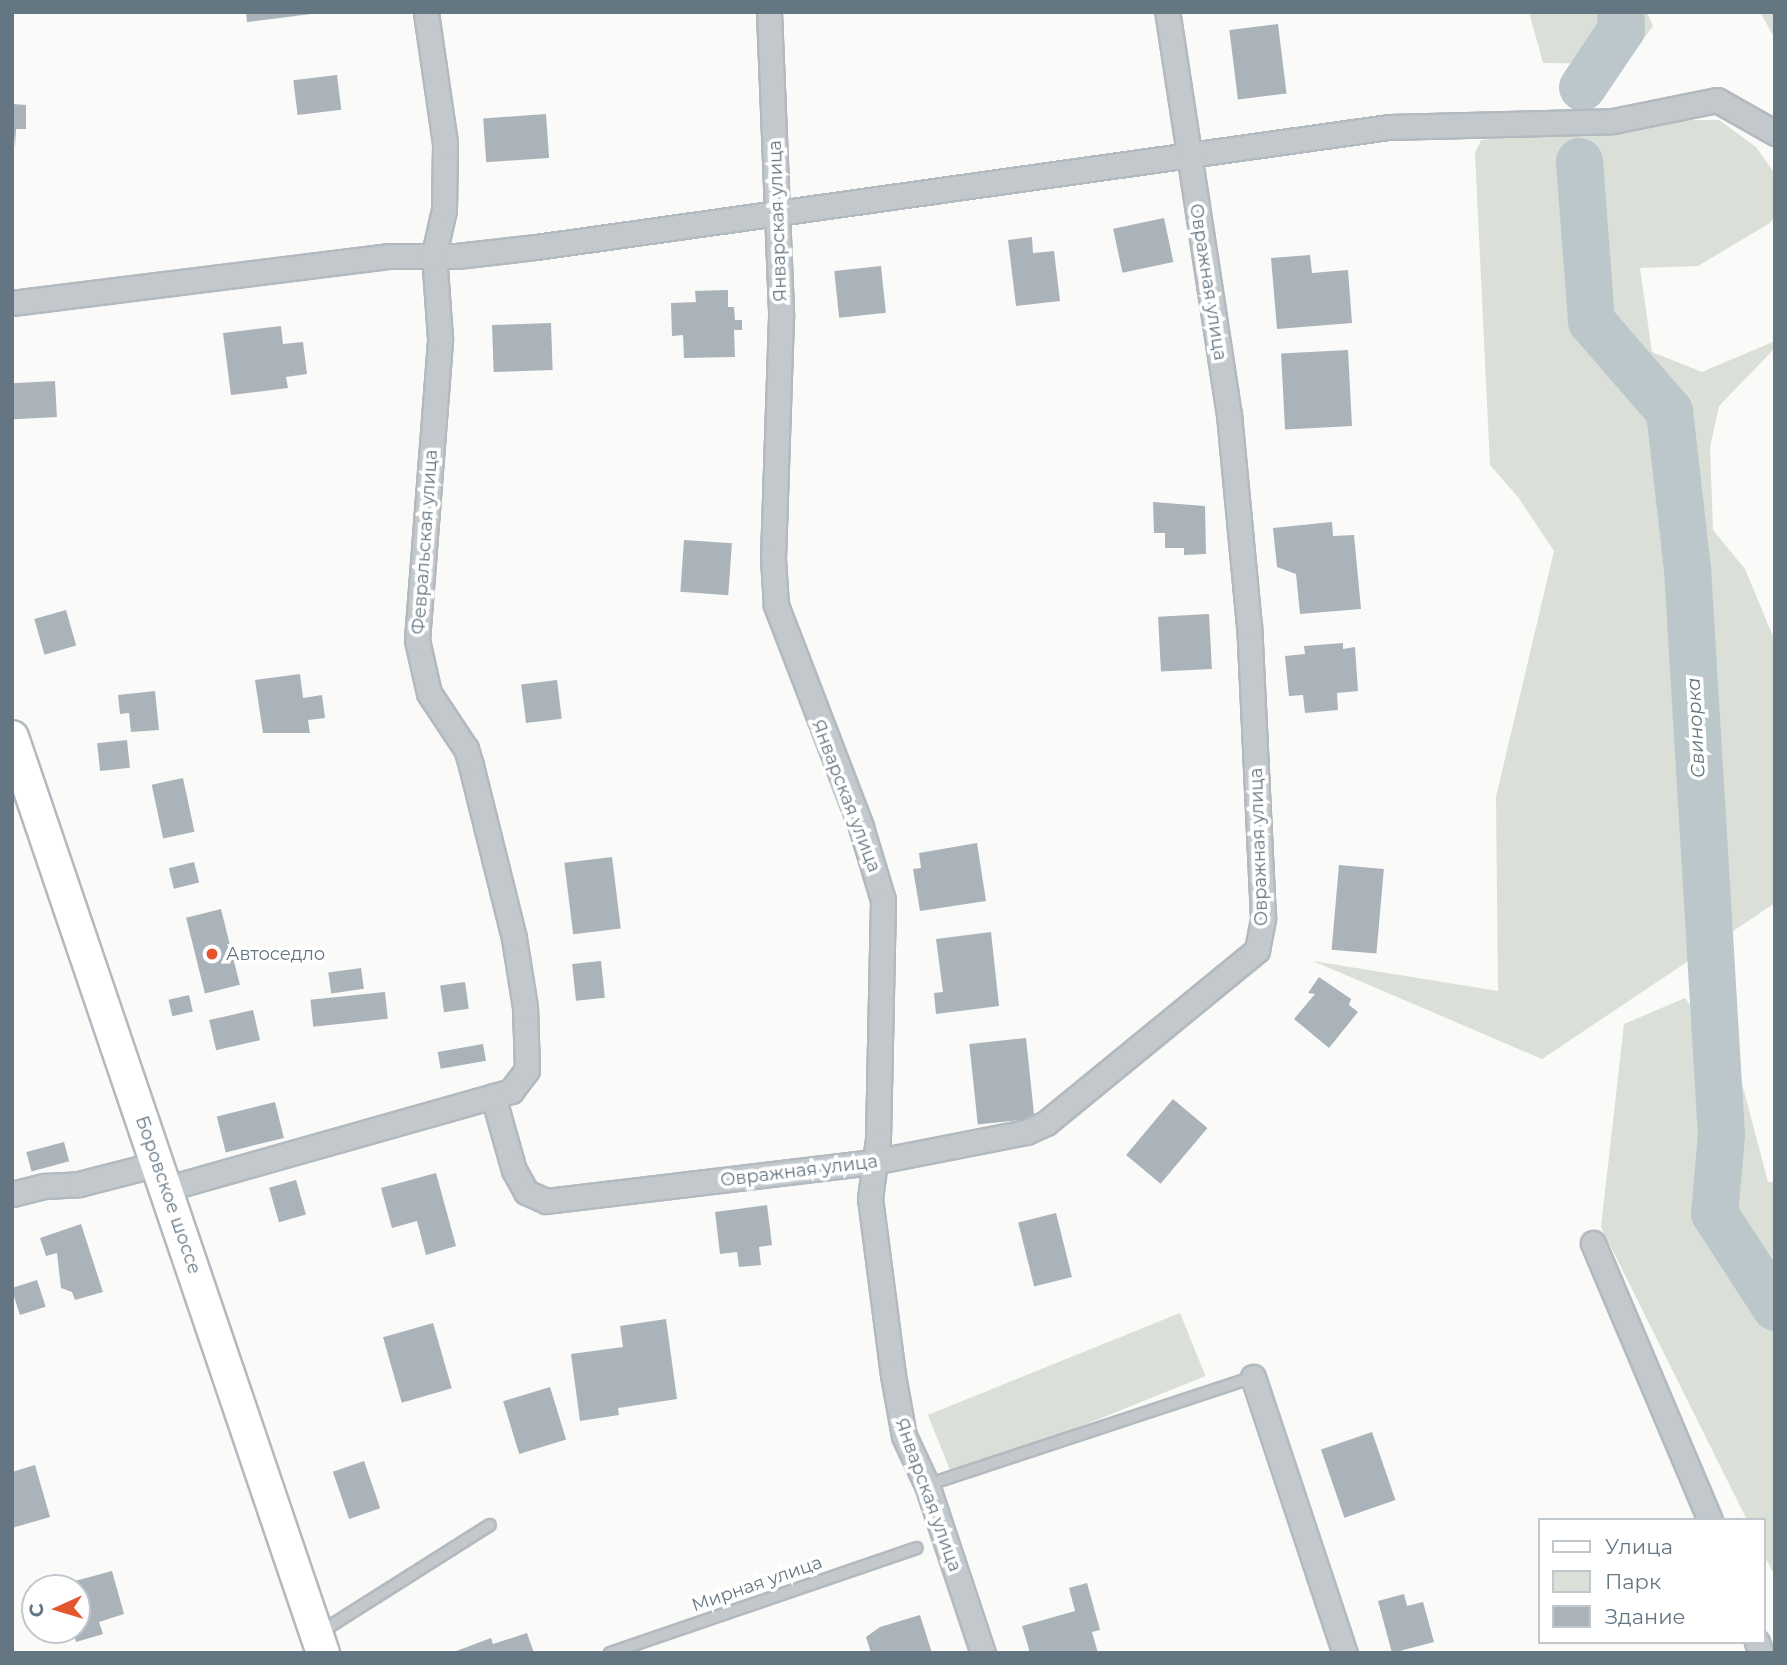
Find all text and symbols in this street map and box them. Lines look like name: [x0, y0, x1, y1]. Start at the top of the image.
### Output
street label: Январская улица: [764, 140, 792, 302]
street label: Овражная улица: [1185, 202, 1231, 362]
street label: Февральская улица: [408, 449, 442, 635]
water label: Свинорка: [1682, 677, 1710, 779]
street label: Январская улица: [807, 717, 885, 875]
street label: Овражная улица: [1245, 767, 1273, 927]
place label: Автоседло: [226, 943, 325, 965]
marker: Автоседло: [204, 946, 220, 962]
street label: Боровское шоссе: [131, 1113, 205, 1277]
street label: Овражная улица: [719, 1151, 879, 1191]
street label: Январская улица: [890, 1415, 966, 1575]
legend: [1538, 1518, 1766, 1644]
text: Улица: [1605, 1534, 1673, 1559]
street label: Мирная улица: [689, 1552, 825, 1616]
text: Парк: [1605, 1569, 1661, 1594]
north arrow: [21, 1574, 91, 1644]
text: С: [25, 1603, 49, 1618]
text: Здание: [1605, 1604, 1686, 1629]

